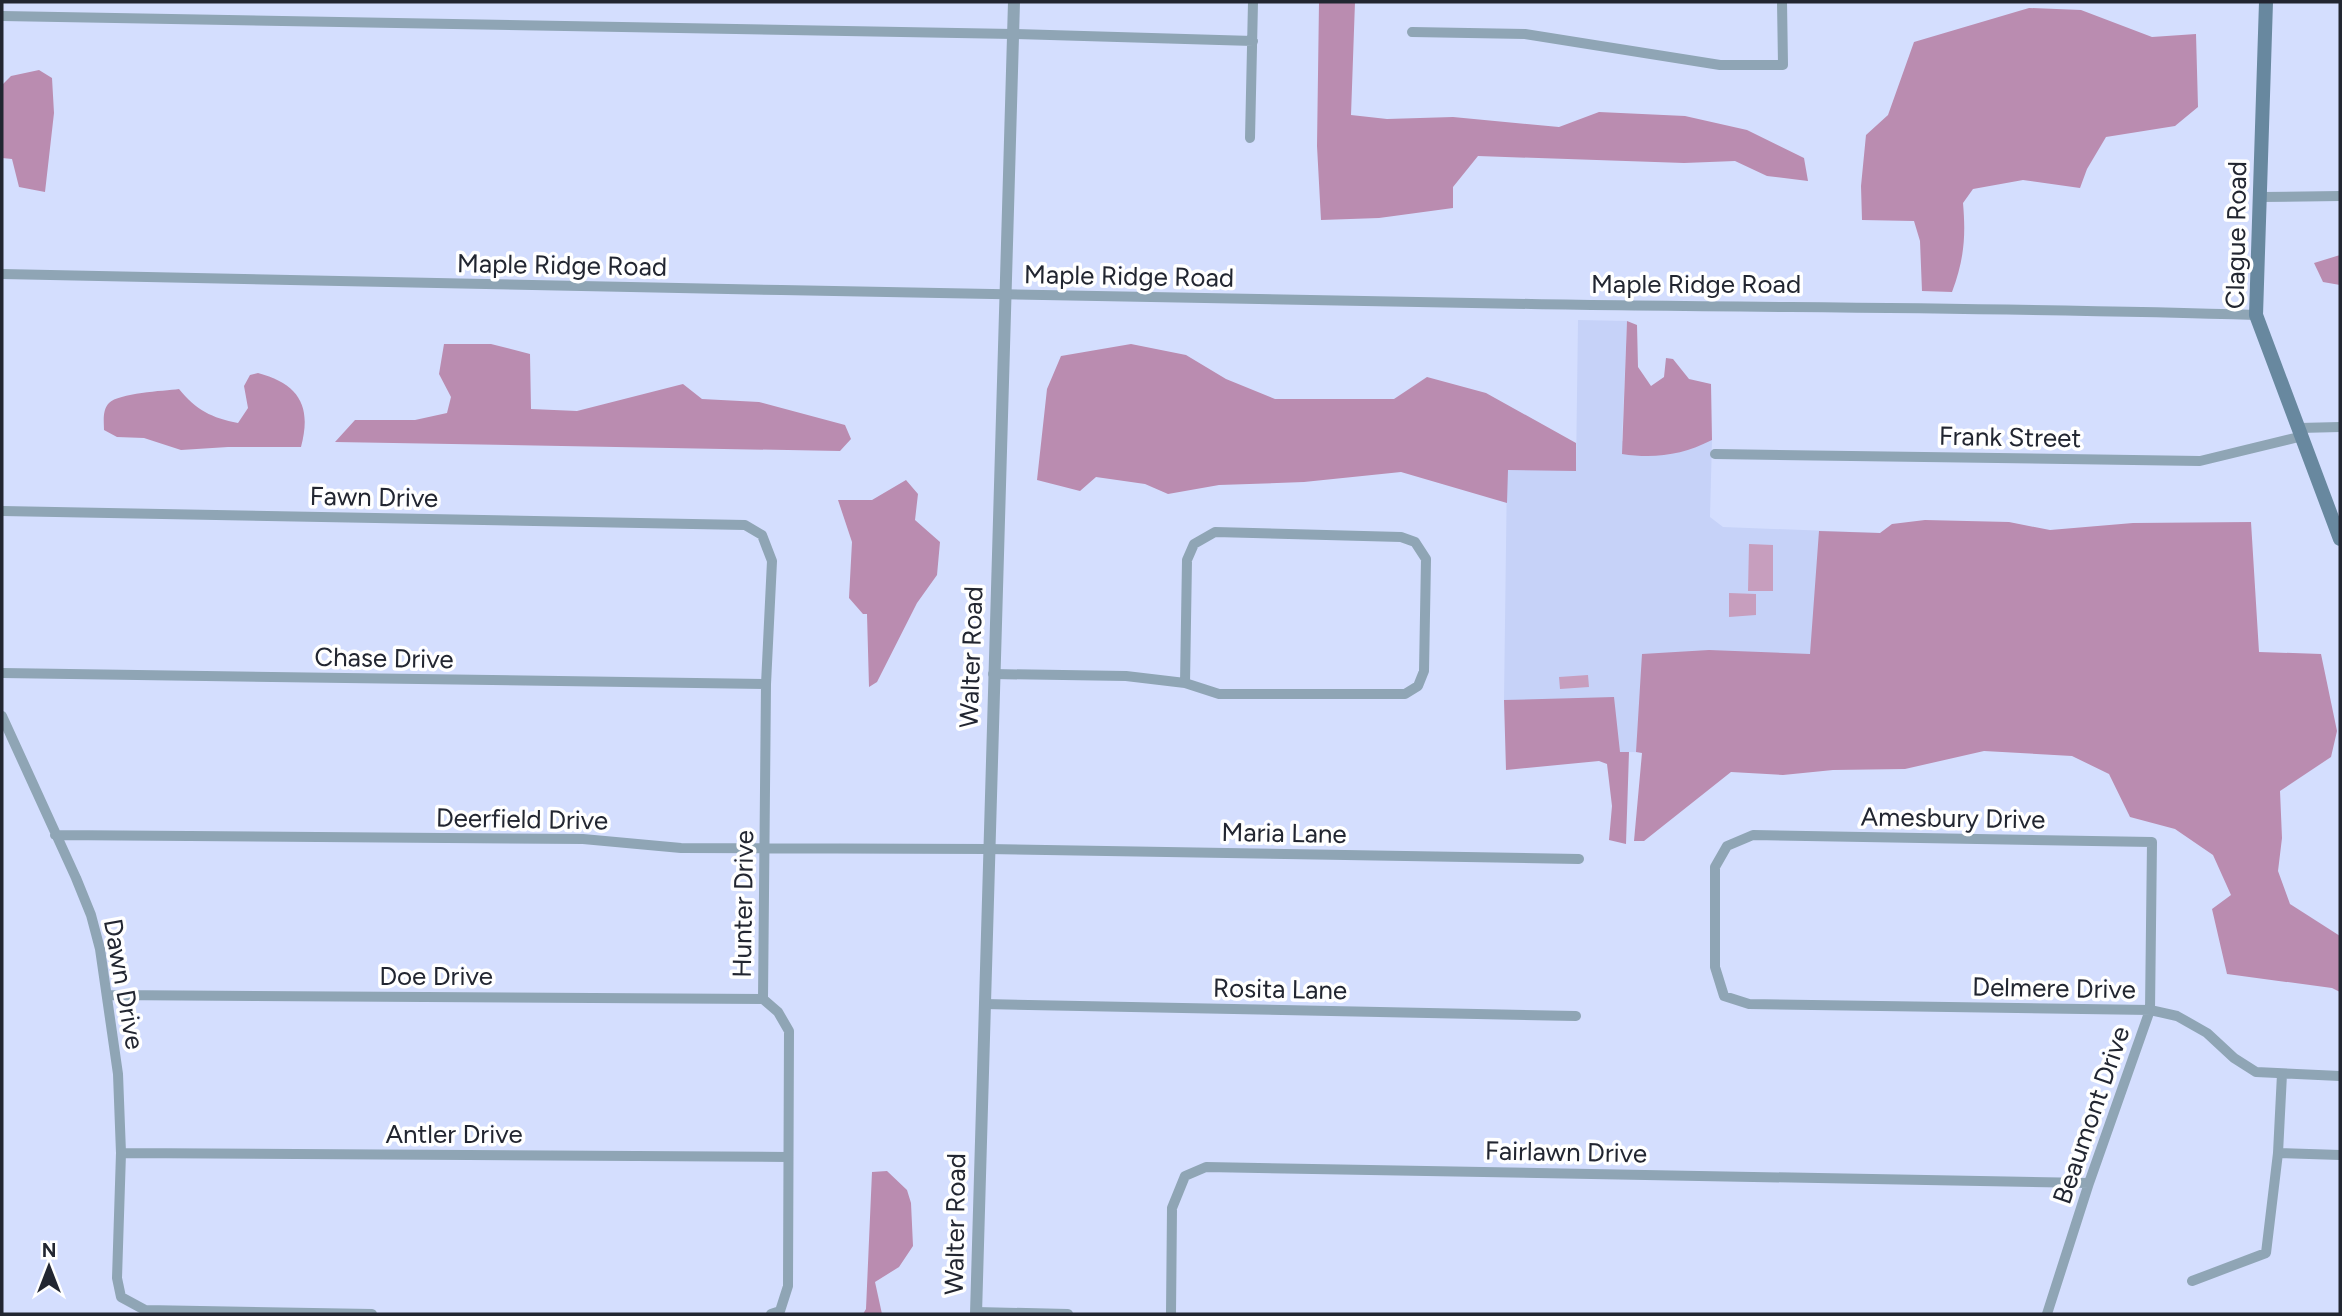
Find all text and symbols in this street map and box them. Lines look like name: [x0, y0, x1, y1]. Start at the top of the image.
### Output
street label: Clague Road: [2219, 161, 2253, 309]
street label: Maple Ridge Road: [457, 247, 667, 283]
street label: Maple Ridge Road: [1024, 258, 1234, 294]
street label: Maple Ridge Road: [1591, 268, 1801, 300]
street label: Frank Street: [1939, 420, 2082, 454]
street label: Fawn Drive: [309, 480, 439, 514]
street label: Walter Road: [953, 586, 989, 728]
street label: Chase Drive: [314, 641, 454, 675]
street label: Amesbury Drive: [1860, 800, 2046, 836]
street label: Deerfield Drive: [436, 801, 608, 837]
street label: Maria Lane: [1221, 816, 1347, 850]
street label: Hunter Drive: [726, 830, 760, 978]
street label: Dawn Drive: [97, 916, 151, 1052]
street label: Doe Drive: [379, 960, 493, 992]
street label: Delmere Drive: [1972, 971, 2136, 1005]
street label: Rosita Lane: [1213, 972, 1347, 1006]
street label: Beaumont Drive: [2046, 1022, 2136, 1208]
street label: Antler Drive: [385, 1118, 523, 1150]
street label: Fairlawn Drive: [1485, 1135, 1647, 1169]
street label: Walter Road: [938, 1153, 972, 1295]
north arrow: [14, 1232, 84, 1302]
text: N: [42, 1239, 56, 1262]

